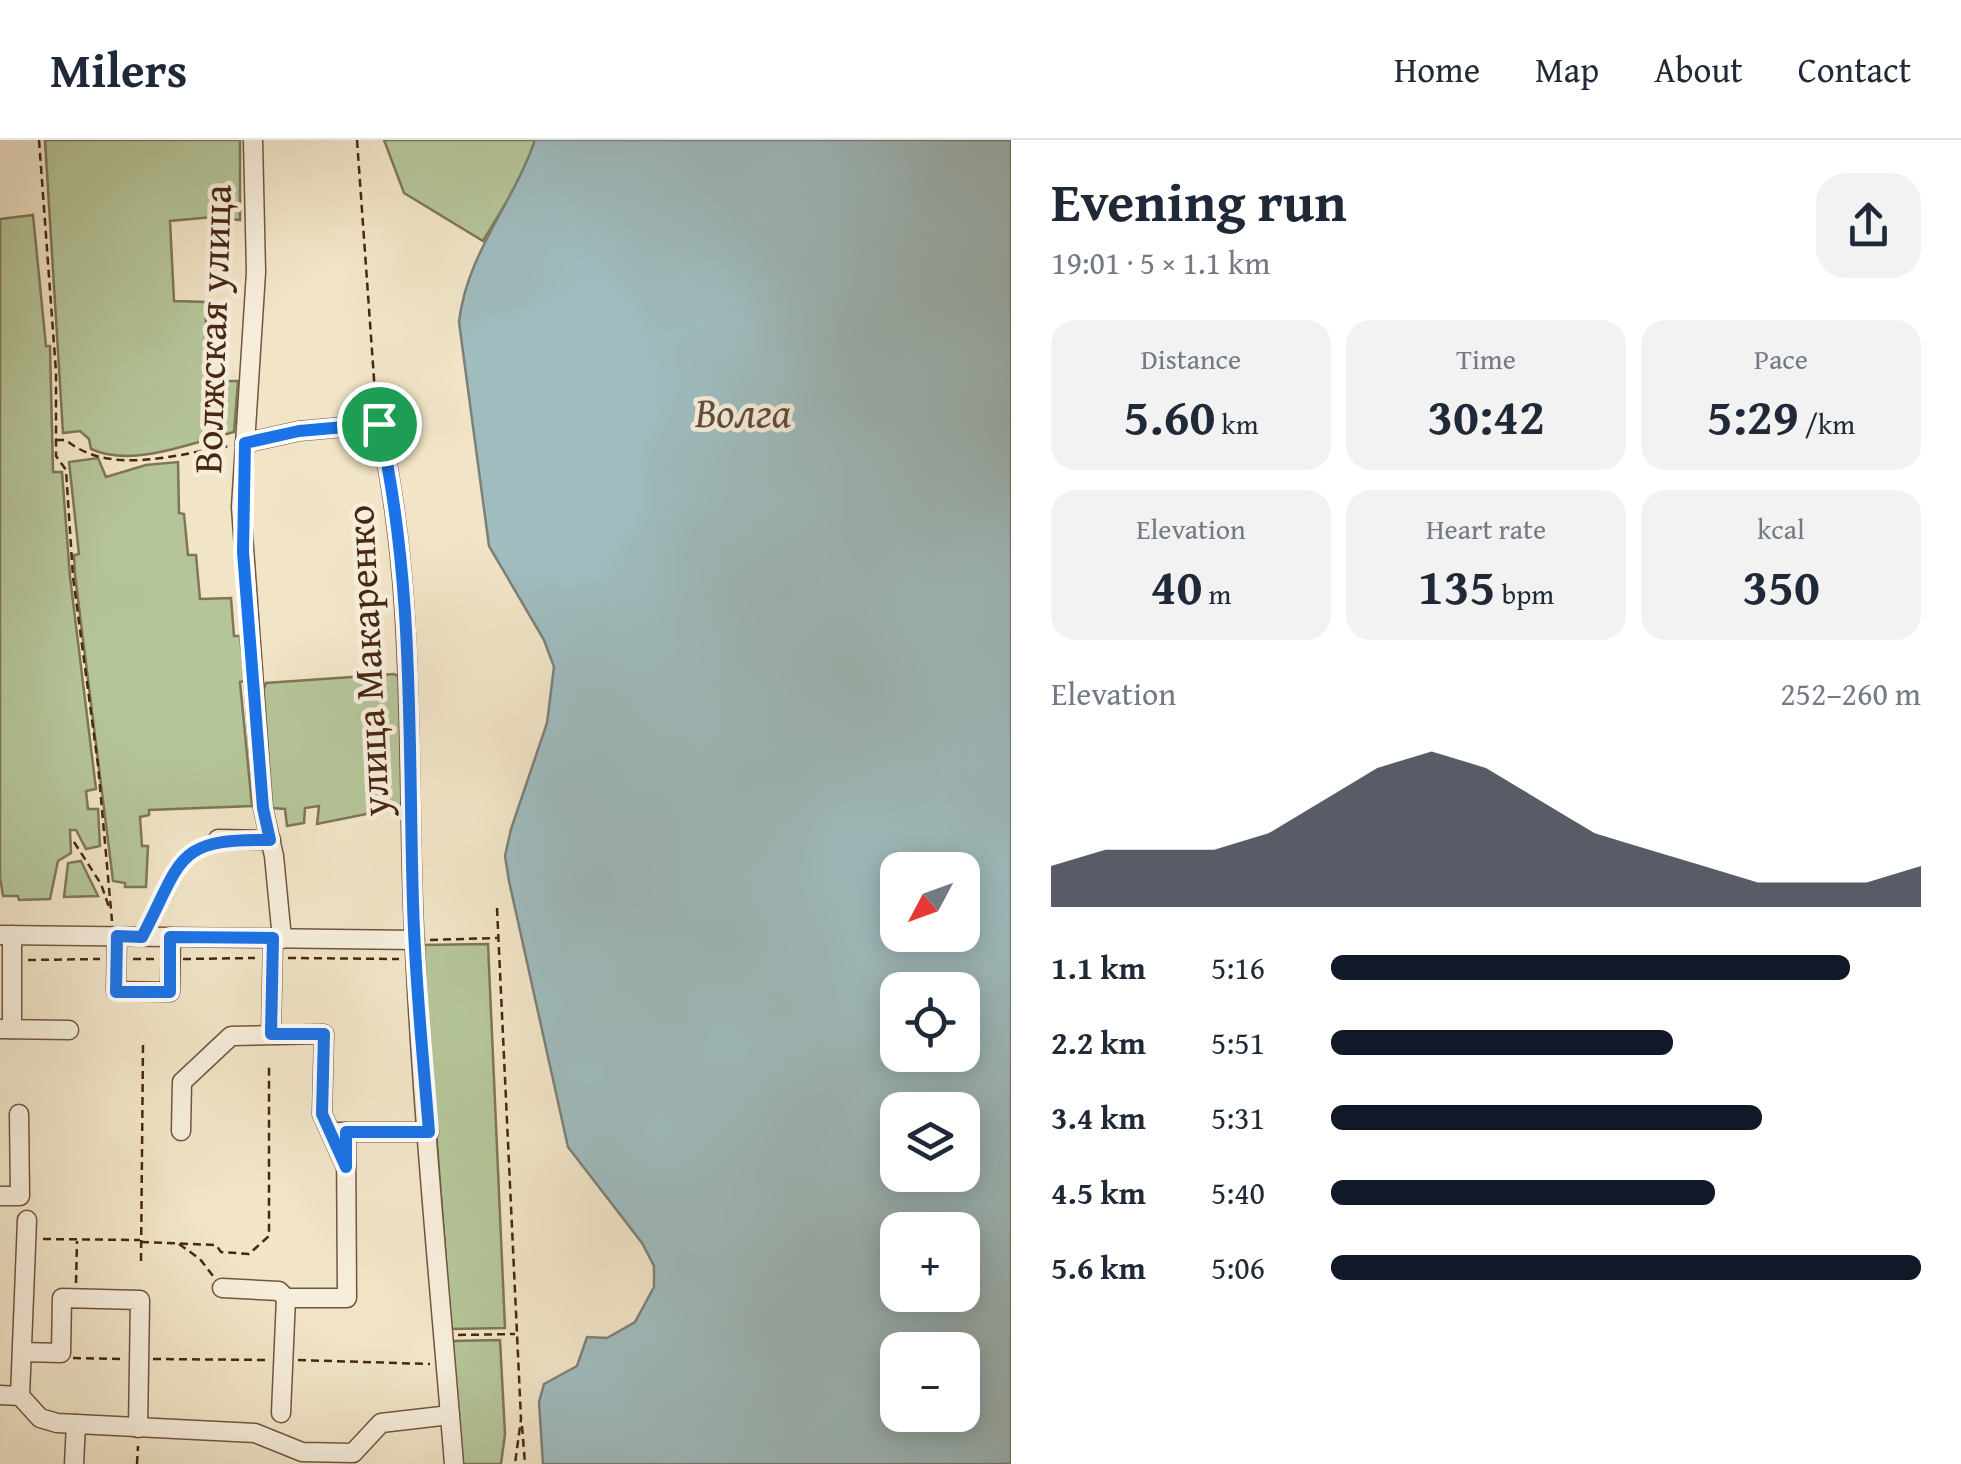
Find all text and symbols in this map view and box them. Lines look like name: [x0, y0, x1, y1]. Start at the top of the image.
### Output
text: Milers: [50, 34, 187, 105]
text: Home: [1394, 44, 1480, 95]
text: Map: [1535, 44, 1599, 95]
text: About: [1654, 44, 1743, 95]
text: Contact: [1798, 44, 1911, 95]
text: Evening run: [1051, 161, 1347, 241]
button: share: [1816, 173, 1921, 278]
street label: Волжская улица: [177, 183, 246, 474]
text: 19:01 · 5 × 1.1 km: [1051, 239, 1270, 286]
text: Distance: [1141, 338, 1241, 379]
text: Time: [1456, 338, 1516, 379]
text: Pace: [1754, 338, 1808, 379]
text: 5.60: [1123, 379, 1215, 452]
text: 30:42: [1427, 379, 1545, 452]
text: 5:29: [1707, 379, 1799, 452]
water label: Волга: [694, 381, 792, 442]
pin: [337, 382, 422, 467]
icon: arrive: [352, 397, 407, 452]
text: km: [1215, 403, 1259, 444]
text: /km: [1799, 403, 1855, 444]
street label: улица Макаренко: [329, 504, 404, 819]
text: Elevation: [1136, 508, 1246, 549]
text: Heart rate: [1426, 508, 1546, 549]
text: kcal: [1757, 508, 1805, 549]
text: 40: [1151, 549, 1202, 622]
text: 135: [1418, 549, 1496, 622]
text: 350: [1742, 549, 1820, 622]
text: m: [1202, 573, 1231, 614]
text: bpm: [1496, 573, 1554, 614]
text: Elevation: [1051, 670, 1176, 717]
text: 252–260 m: [1780, 670, 1921, 717]
north arrow: [880, 852, 980, 952]
map controls: [880, 852, 980, 1432]
text: 1.1 km: [1051, 944, 1146, 991]
text: 5:16: [1211, 944, 1265, 991]
button: locate: [880, 972, 980, 1072]
text: 2.2 km: [1051, 1019, 1146, 1066]
text: 5:51: [1211, 1019, 1265, 1066]
button: layers: [880, 1092, 980, 1192]
text: 3.4 km: [1051, 1094, 1146, 1141]
text: 5:31: [1211, 1094, 1265, 1141]
text: 4.5 km: [1051, 1169, 1146, 1216]
text: 5:40: [1211, 1169, 1265, 1216]
button: +: [880, 1212, 980, 1312]
text: 5.6 km: [1051, 1244, 1146, 1291]
text: 5:06: [1211, 1244, 1265, 1291]
button: −: [880, 1332, 980, 1432]

